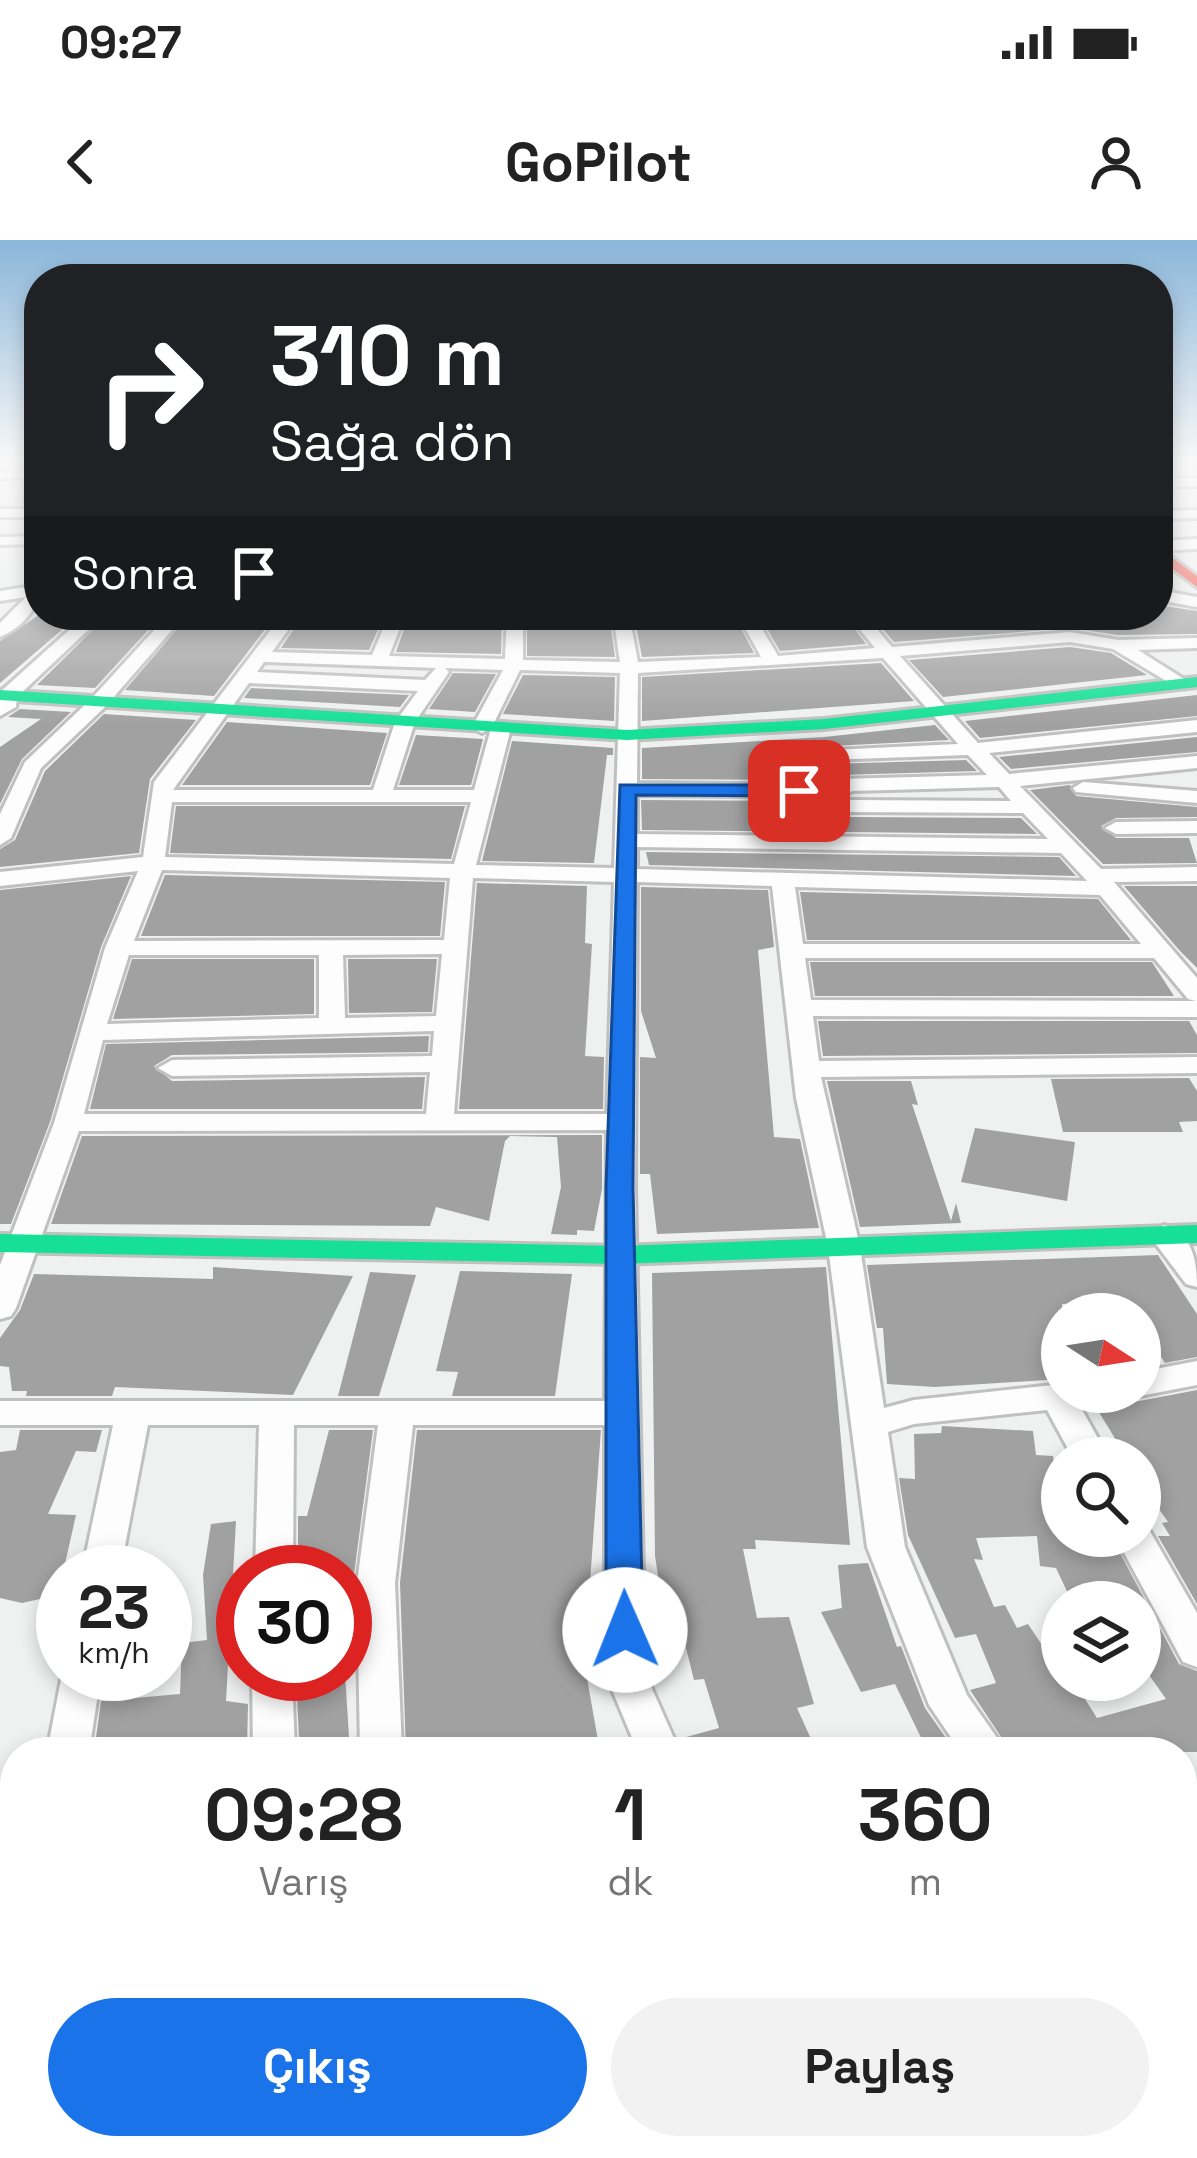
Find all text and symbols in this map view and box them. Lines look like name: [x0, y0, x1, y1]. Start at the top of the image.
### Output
text: 09:27: [60, 14, 182, 71]
text: GoPilot: [505, 128, 692, 197]
icon: back: [48, 129, 114, 195]
icon: person: [1083, 129, 1149, 195]
text: 310 m: [270, 302, 505, 410]
icon: right: [72, 312, 228, 468]
text: Sağa dön: [270, 407, 514, 476]
icon: arrive: [221, 540, 287, 606]
text: Sonra: [72, 545, 197, 602]
pin: [748, 740, 850, 842]
icon: arrive: [766, 758, 832, 824]
north arrow: [1041, 1293, 1161, 1413]
map controls: [1041, 1293, 1161, 1701]
button: search: [1041, 1437, 1161, 1557]
speed limit sign: 30: [216, 1545, 372, 1701]
position arrow: [562, 1567, 688, 1693]
text: 23: [78, 1569, 150, 1646]
button: layers: [1041, 1581, 1161, 1701]
text: km/h: [78, 1633, 150, 1672]
text: 09:28: [204, 1769, 403, 1861]
text: 1: [614, 1769, 647, 1861]
text: 360: [858, 1769, 993, 1861]
text: Varış: [259, 1857, 349, 1906]
text: dk: [607, 1857, 653, 1906]
text: m: [908, 1857, 942, 1906]
button: Çıkış: [48, 1998, 587, 2136]
button: Paylaş: [611, 1998, 1149, 2136]

